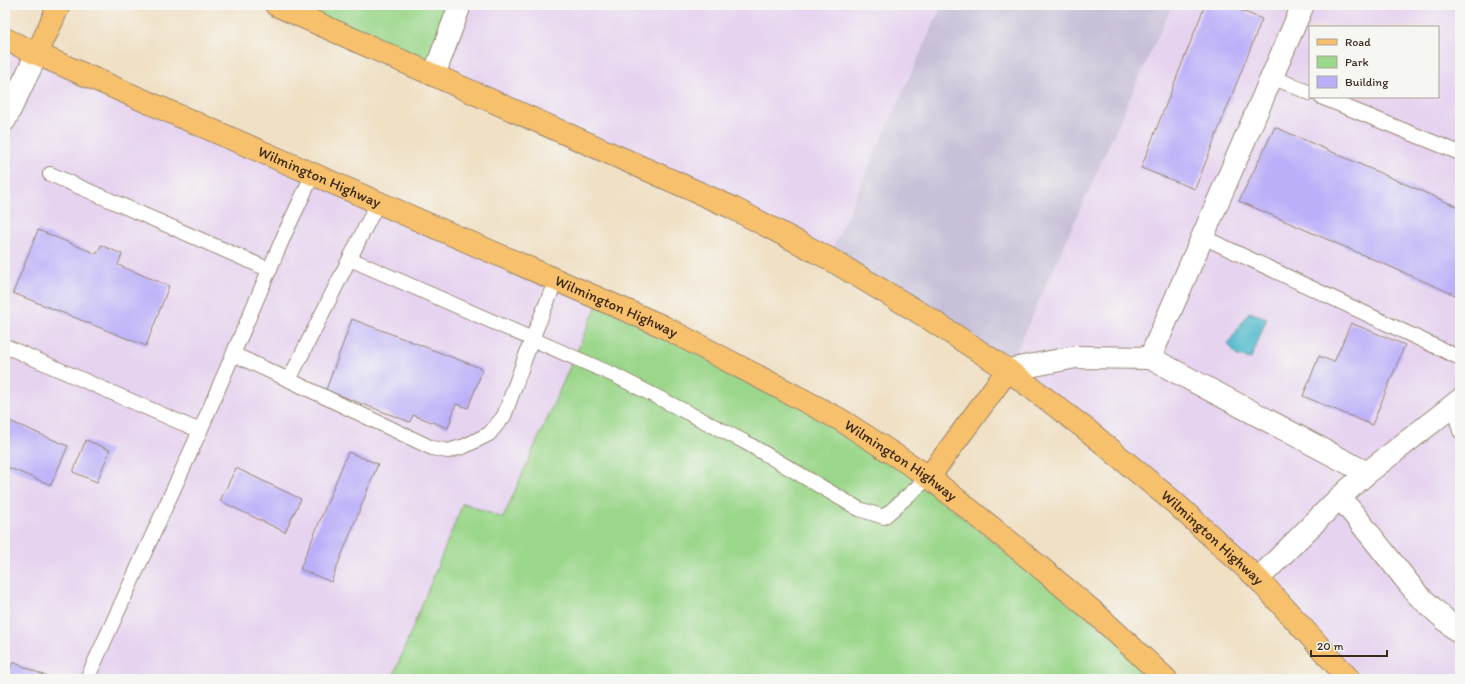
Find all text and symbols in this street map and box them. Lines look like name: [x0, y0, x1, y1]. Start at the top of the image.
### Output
legend: [1309, 26, 1439, 98]
text: Road: [1345, 35, 1371, 49]
text: Park: [1345, 55, 1369, 69]
text: Building: [1345, 75, 1389, 89]
street label: Wilmington Highway: [255, 142, 384, 212]
street label: Wilmington Highway: [552, 272, 681, 342]
street label: Wilmington Highway: [841, 416, 961, 505]
street label: Wilmington Highway: [1158, 486, 1268, 589]
scale bar: [1311, 632, 1387, 658]
text: 20 m: [1317, 639, 1344, 653]

